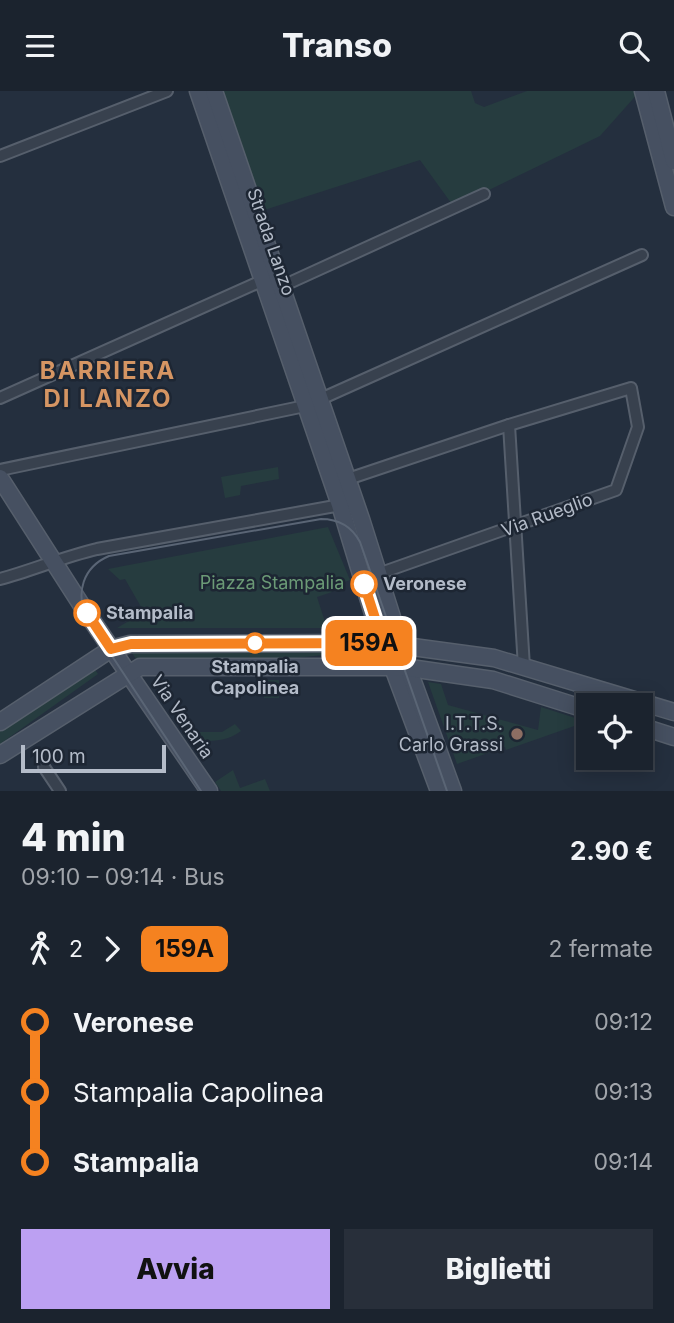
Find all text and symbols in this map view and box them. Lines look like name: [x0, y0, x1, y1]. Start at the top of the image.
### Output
text: Transo: [282, 26, 392, 65]
icon: menu: [21, 27, 59, 65]
icon: search: [615, 27, 653, 65]
street label: Strada Lanzo: [243, 186, 300, 298]
district label: BARRIERA DI LANZO: [40, 356, 176, 413]
street label: Via Rueglio: [498, 488, 595, 541]
marker: Veronese: [351, 571, 377, 597]
park label: Piazza Stampalia: [200, 572, 344, 593]
place label: Veronese: [383, 573, 467, 594]
marker: Stampalia: [74, 600, 100, 626]
place label: Stampalia: [106, 602, 194, 623]
line badge: 159A: [320, 620, 418, 666]
text: 159A: [339, 628, 399, 657]
marker: Stampalia Capolinea: [245, 633, 265, 653]
place label: Stampalia Capolinea: [211, 656, 299, 698]
street label: Via Venaria: [147, 671, 218, 762]
map controls: [576, 693, 653, 770]
button: locate: [576, 693, 653, 770]
place label: I.T.T.S. Carlo Grassi: [399, 713, 503, 755]
marker: I.T.T.S. Carlo Grassi: [509, 726, 525, 742]
scale bar: [21, 742, 166, 774]
text: 100 m: [32, 745, 86, 768]
text: 4 min: [21, 814, 126, 860]
text: 2.90 €: [570, 835, 653, 866]
text: 09:10 – 09:14 · Bus: [21, 863, 225, 891]
icon: walk: [21, 930, 59, 968]
icon: forward: [93, 930, 131, 968]
text: 159A: [155, 934, 214, 963]
text: 2: [69, 935, 83, 963]
text: 2 fermate: [548, 935, 653, 963]
text: Veronese: [73, 1007, 194, 1038]
text: 09:12: [594, 1008, 653, 1036]
text: Stampalia Capolinea: [73, 1077, 324, 1108]
text: 09:13: [594, 1078, 653, 1106]
text: Stampalia: [73, 1147, 199, 1178]
text: 09:14: [593, 1148, 653, 1176]
button: Avvia: [21, 1229, 330, 1309]
button: Biglietti: [344, 1229, 653, 1309]

